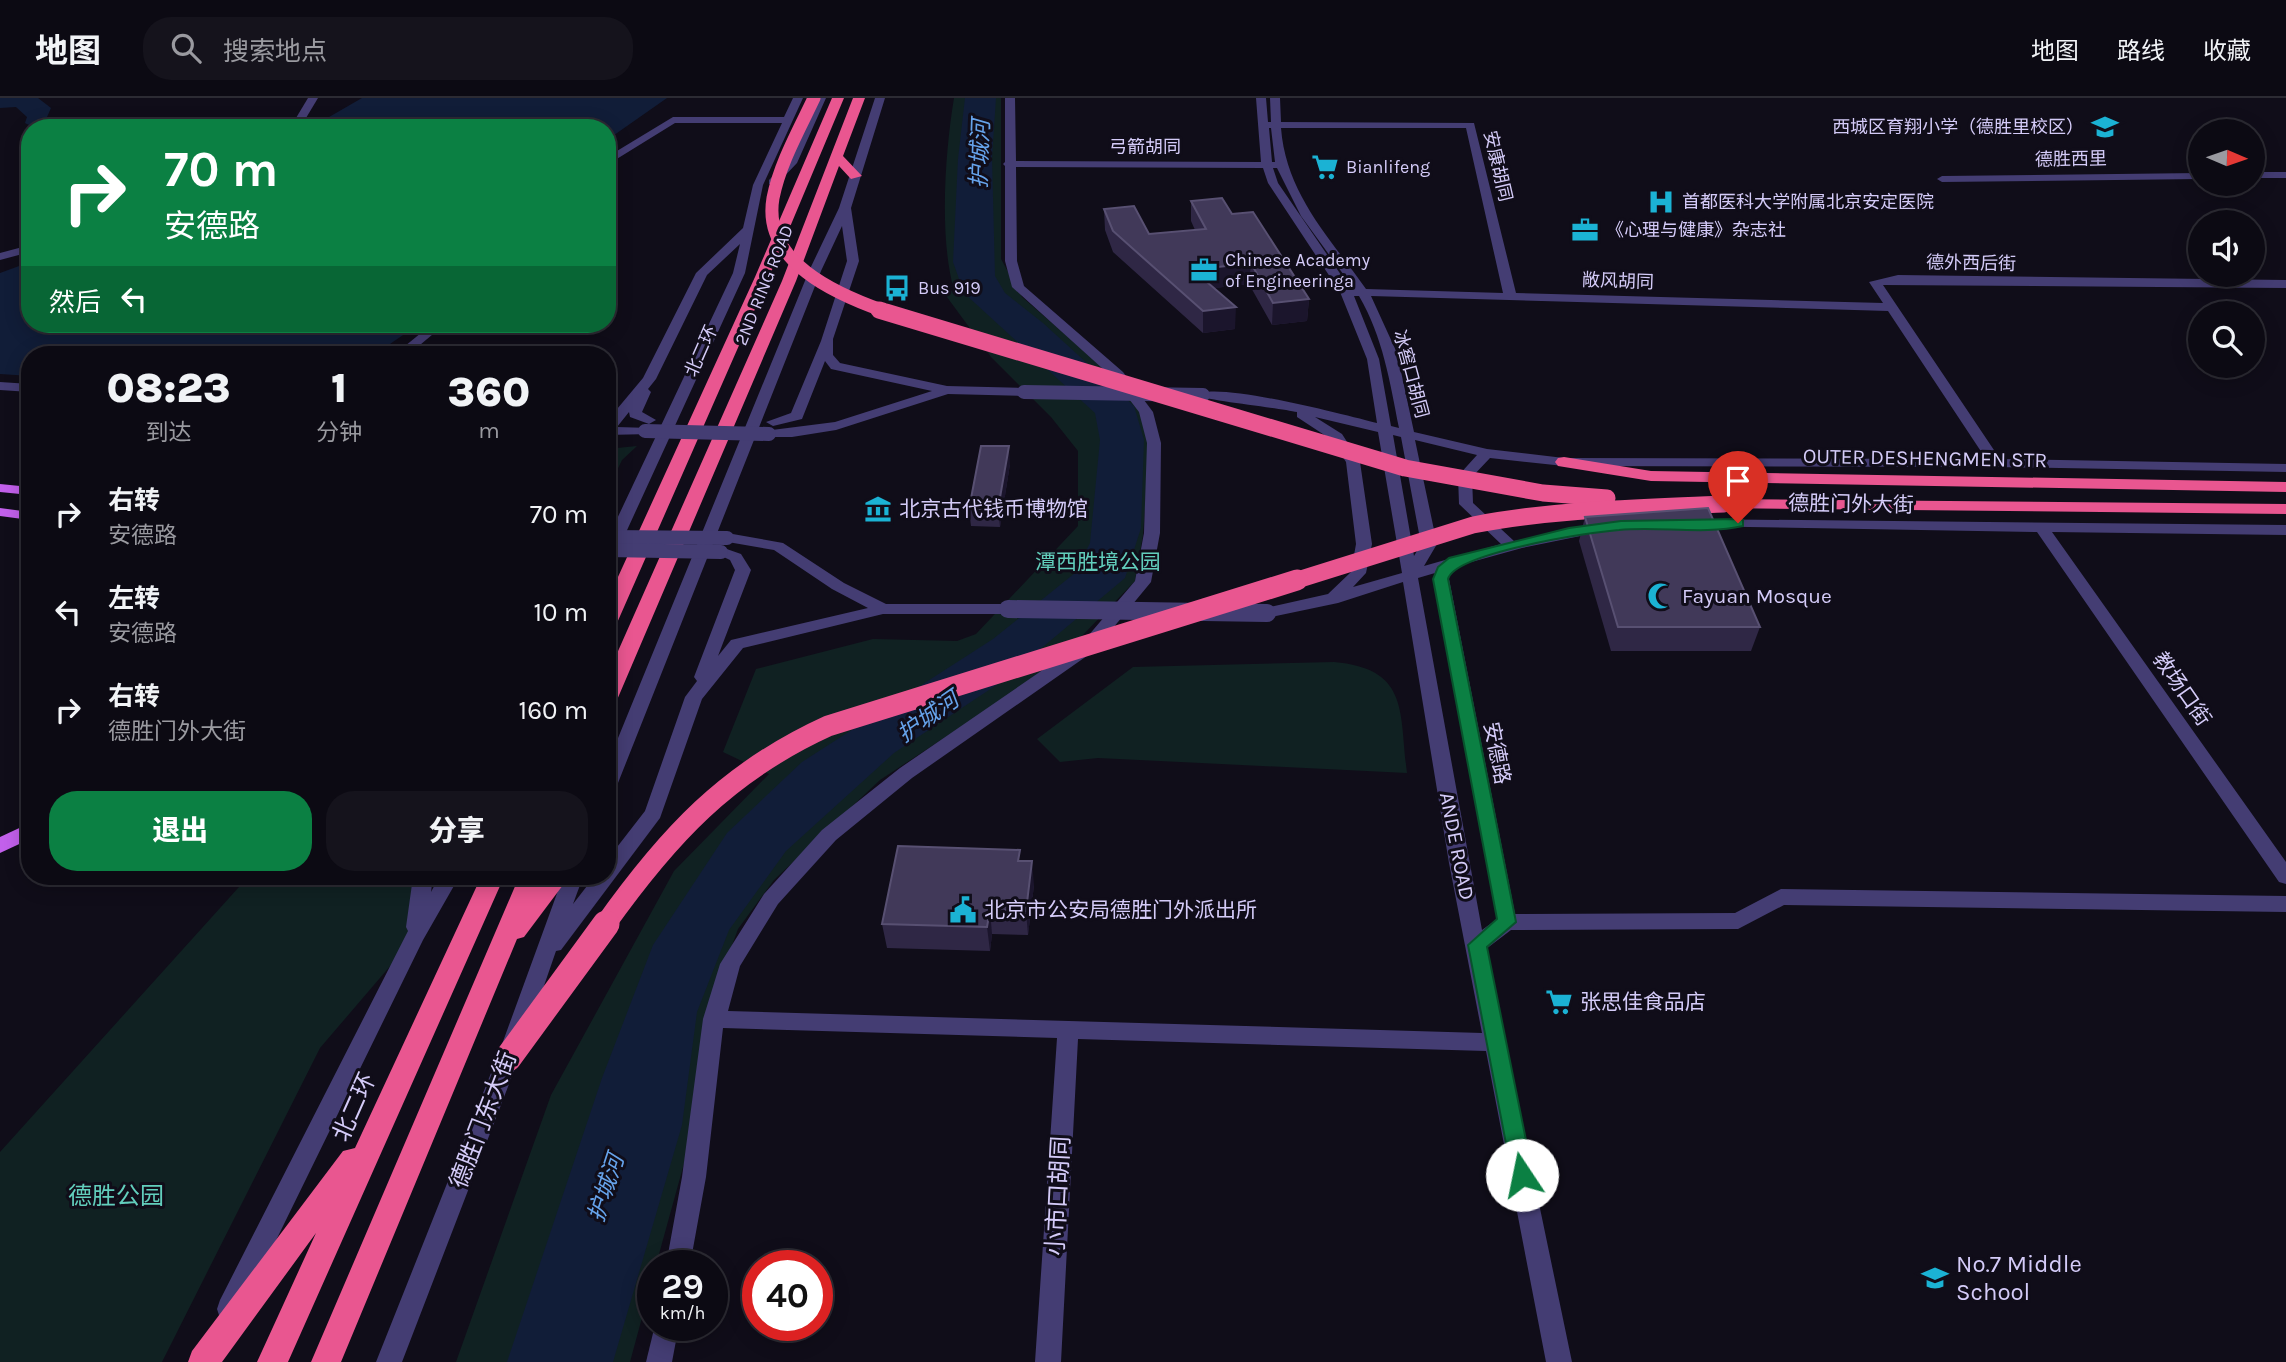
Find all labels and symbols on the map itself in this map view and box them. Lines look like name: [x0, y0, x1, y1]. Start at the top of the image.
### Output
school or university icon: 西城区育翔小学（德胜里校区）: [2090, 112, 2120, 142]
water label: 护城河: [965, 115, 995, 189]
place label: 西城区育翔小学（德胜里校区）: [1832, 116, 2084, 138]
north arrow: [2188, 119, 2264, 196]
street label: 安康胡同: [1479, 128, 1517, 204]
street label: 弓箭胡同: [1109, 136, 1181, 158]
street label: 德胜西里: [2035, 147, 2107, 171]
supermarket icon: Bianlifeng: [1310, 152, 1340, 182]
place label: Bianlifeng: [1346, 156, 1430, 178]
hospital icon: 首都医科大学附属北京安定医院: [1646, 187, 1676, 217]
place label: 首都医科大学附属北京安定医院: [1682, 191, 1934, 213]
office icon: 《心理与健康》杂志社: [1570, 215, 1600, 245]
place label: 《心理与健康》杂志社: [1606, 219, 1786, 241]
street label: 2ND RING ROAD: [730, 222, 798, 348]
place label: Chinese Academy of Engineeringa: [1225, 249, 1371, 292]
street label: 德外西后街: [1926, 251, 2016, 275]
office icon: Chinese Academy of Engineeringa: [1189, 255, 1219, 285]
street label: 敞风胡同: [1582, 269, 1654, 293]
bus stop icon: Bus 919: [882, 273, 912, 303]
place label: Bus 919: [918, 277, 981, 299]
street label: 北二环: [680, 322, 722, 380]
street label: 冰窖口胡同: [1389, 328, 1433, 420]
street label: OUTER DESHENGMEN STR: [1803, 444, 2047, 472]
pin: [1708, 451, 1768, 523]
street label: 德胜门外大街: [1788, 491, 1914, 517]
museum icon: 北京古代钱币博物馆: [863, 494, 893, 524]
place label: 北京古代钱币博物馆: [899, 497, 1088, 521]
park label: 潭西胜境公园: [1035, 550, 1161, 574]
mosque icon: Fayuan Mosque: [1646, 581, 1676, 611]
place label: Fayuan Mosque: [1682, 584, 1832, 608]
street label: 教场口街: [2148, 648, 2216, 730]
water label: 护城河: [892, 684, 967, 748]
street label: 安德路: [1479, 720, 1515, 786]
street label: ANDE ROAD: [1435, 790, 1479, 902]
public building icon: 北京市公安局德胜门外派出所: [948, 895, 978, 925]
place label: 北京市公安局德胜门外派出所: [984, 898, 1257, 922]
supermarket icon: 张思佳食品店: [1544, 987, 1574, 1017]
place label: 张思佳食品店: [1580, 990, 1706, 1014]
street label: 德胜门东大街: [444, 1048, 522, 1192]
street label: 北二环: [327, 1068, 381, 1146]
street label: 小市口胡同: [1041, 1135, 1075, 1257]
position arrow: [1485, 1138, 1559, 1212]
water label: 护城河: [582, 1147, 631, 1225]
park label: 德胜公园: [68, 1182, 164, 1210]
speed limit sign: 40: [742, 1250, 833, 1341]
place label: No.7 Middle School: [1956, 1250, 2082, 1306]
school or university icon: No.7 Middle School: [1920, 1263, 1950, 1293]

